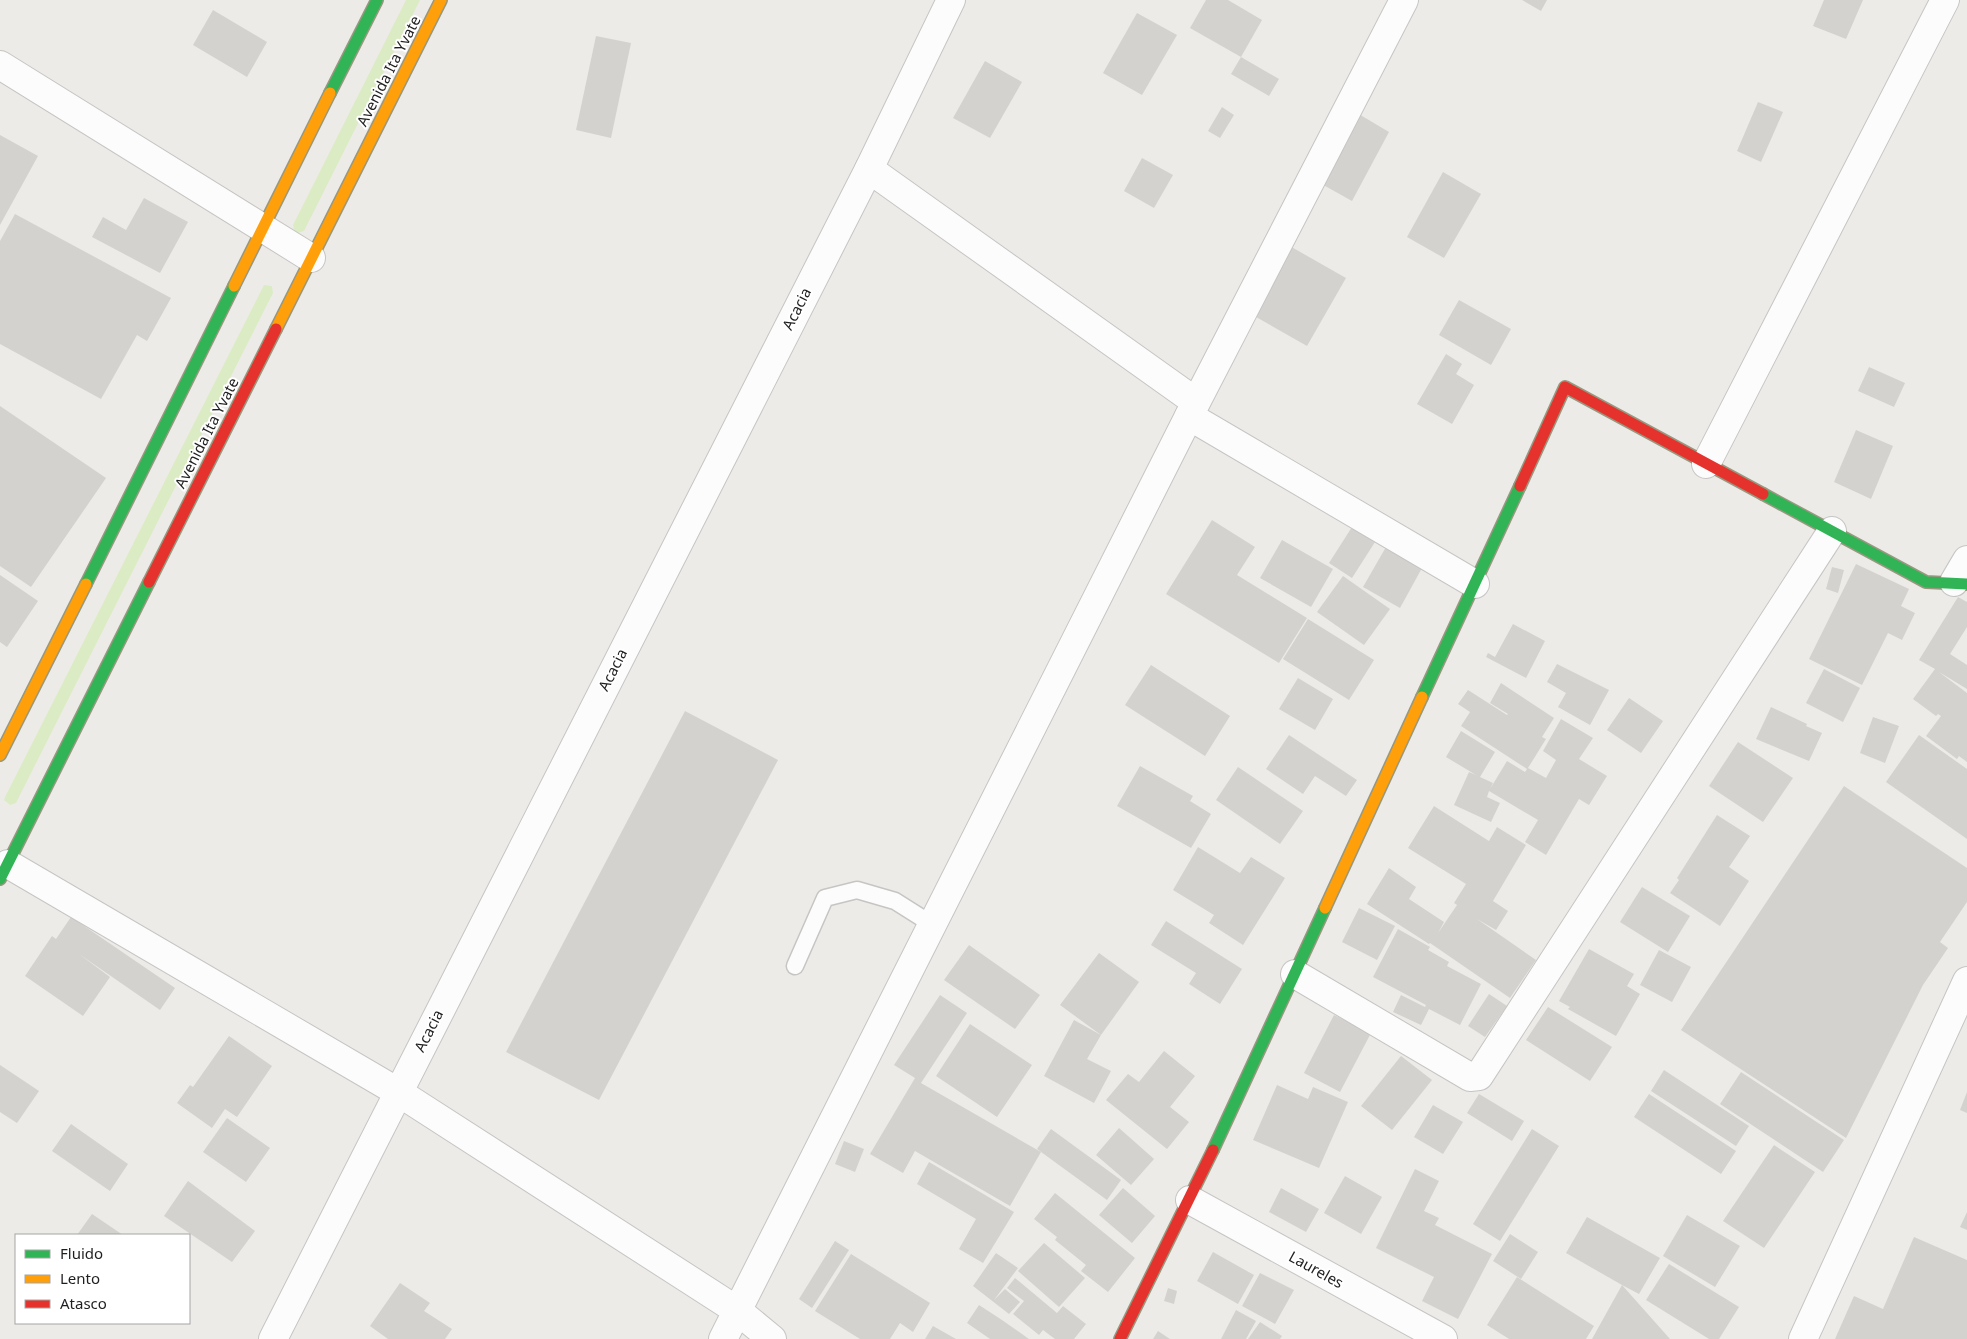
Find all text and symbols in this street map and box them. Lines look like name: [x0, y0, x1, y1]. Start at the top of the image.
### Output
street label: Avenida Ita Yvate: [352, 12, 425, 129]
street label: Acacia: [777, 284, 815, 333]
street label: Avenida Ita Yvate: [170, 374, 243, 491]
street label: Acacia: [593, 645, 631, 694]
street label: Acacia: [409, 1006, 447, 1055]
legend: [15, 1234, 190, 1324]
text: Fluido: [60, 1243, 103, 1263]
street label: Laureles: [1286, 1246, 1347, 1292]
text: Lento: [60, 1268, 100, 1288]
text: Atasco: [60, 1293, 107, 1313]

